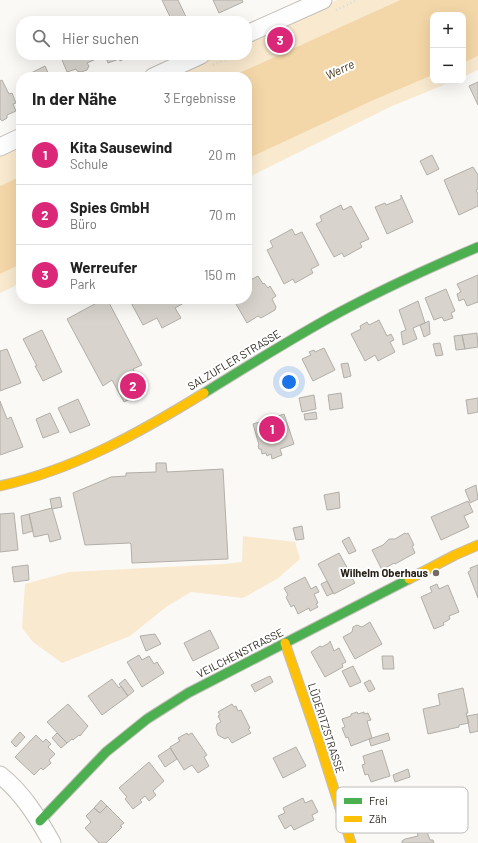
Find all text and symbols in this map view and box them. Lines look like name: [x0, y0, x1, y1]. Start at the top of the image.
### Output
map controls: [430, 12, 466, 84]
button: +: [430, 12, 466, 48]
search box: [16, 16, 252, 60]
pin: 3: [267, 25, 293, 55]
icon: search: [30, 27, 52, 49]
text: Hier suchen: [62, 29, 139, 47]
button: −: [430, 48, 466, 84]
water label: Werre: [323, 56, 356, 82]
text: In der Nähe: [32, 88, 117, 108]
text: 3 Ergebnisse: [164, 90, 236, 106]
text: Kita Sausewind: [70, 138, 172, 156]
text: 1: [43, 147, 47, 163]
text: 20 m: [208, 147, 236, 163]
text: Schule: [70, 156, 108, 172]
text: Spies GmbH: [70, 198, 150, 216]
text: 2: [41, 207, 49, 223]
text: 70 m: [209, 207, 236, 223]
text: Büro: [70, 216, 97, 232]
text: Werreufer: [70, 258, 137, 276]
text: 3: [41, 267, 49, 283]
text: 150 m: [204, 267, 236, 283]
text: Park: [70, 276, 96, 292]
street label: SALZUFLER STRASSE: [185, 327, 283, 392]
pin: 2: [120, 371, 146, 401]
your location: [279, 372, 299, 392]
pin: 1: [259, 414, 285, 444]
place label: Wilhelm Oberhaus: [340, 566, 428, 579]
marker: Wilhelm Oberhaus: [431, 568, 441, 578]
street label: VEILCHENSTRASSE: [194, 625, 286, 680]
street label: LÜDERITZSTRASSE: [306, 681, 348, 775]
legend: [336, 787, 468, 833]
text: Frei: [369, 794, 388, 807]
text: Zäh: [369, 812, 387, 825]

